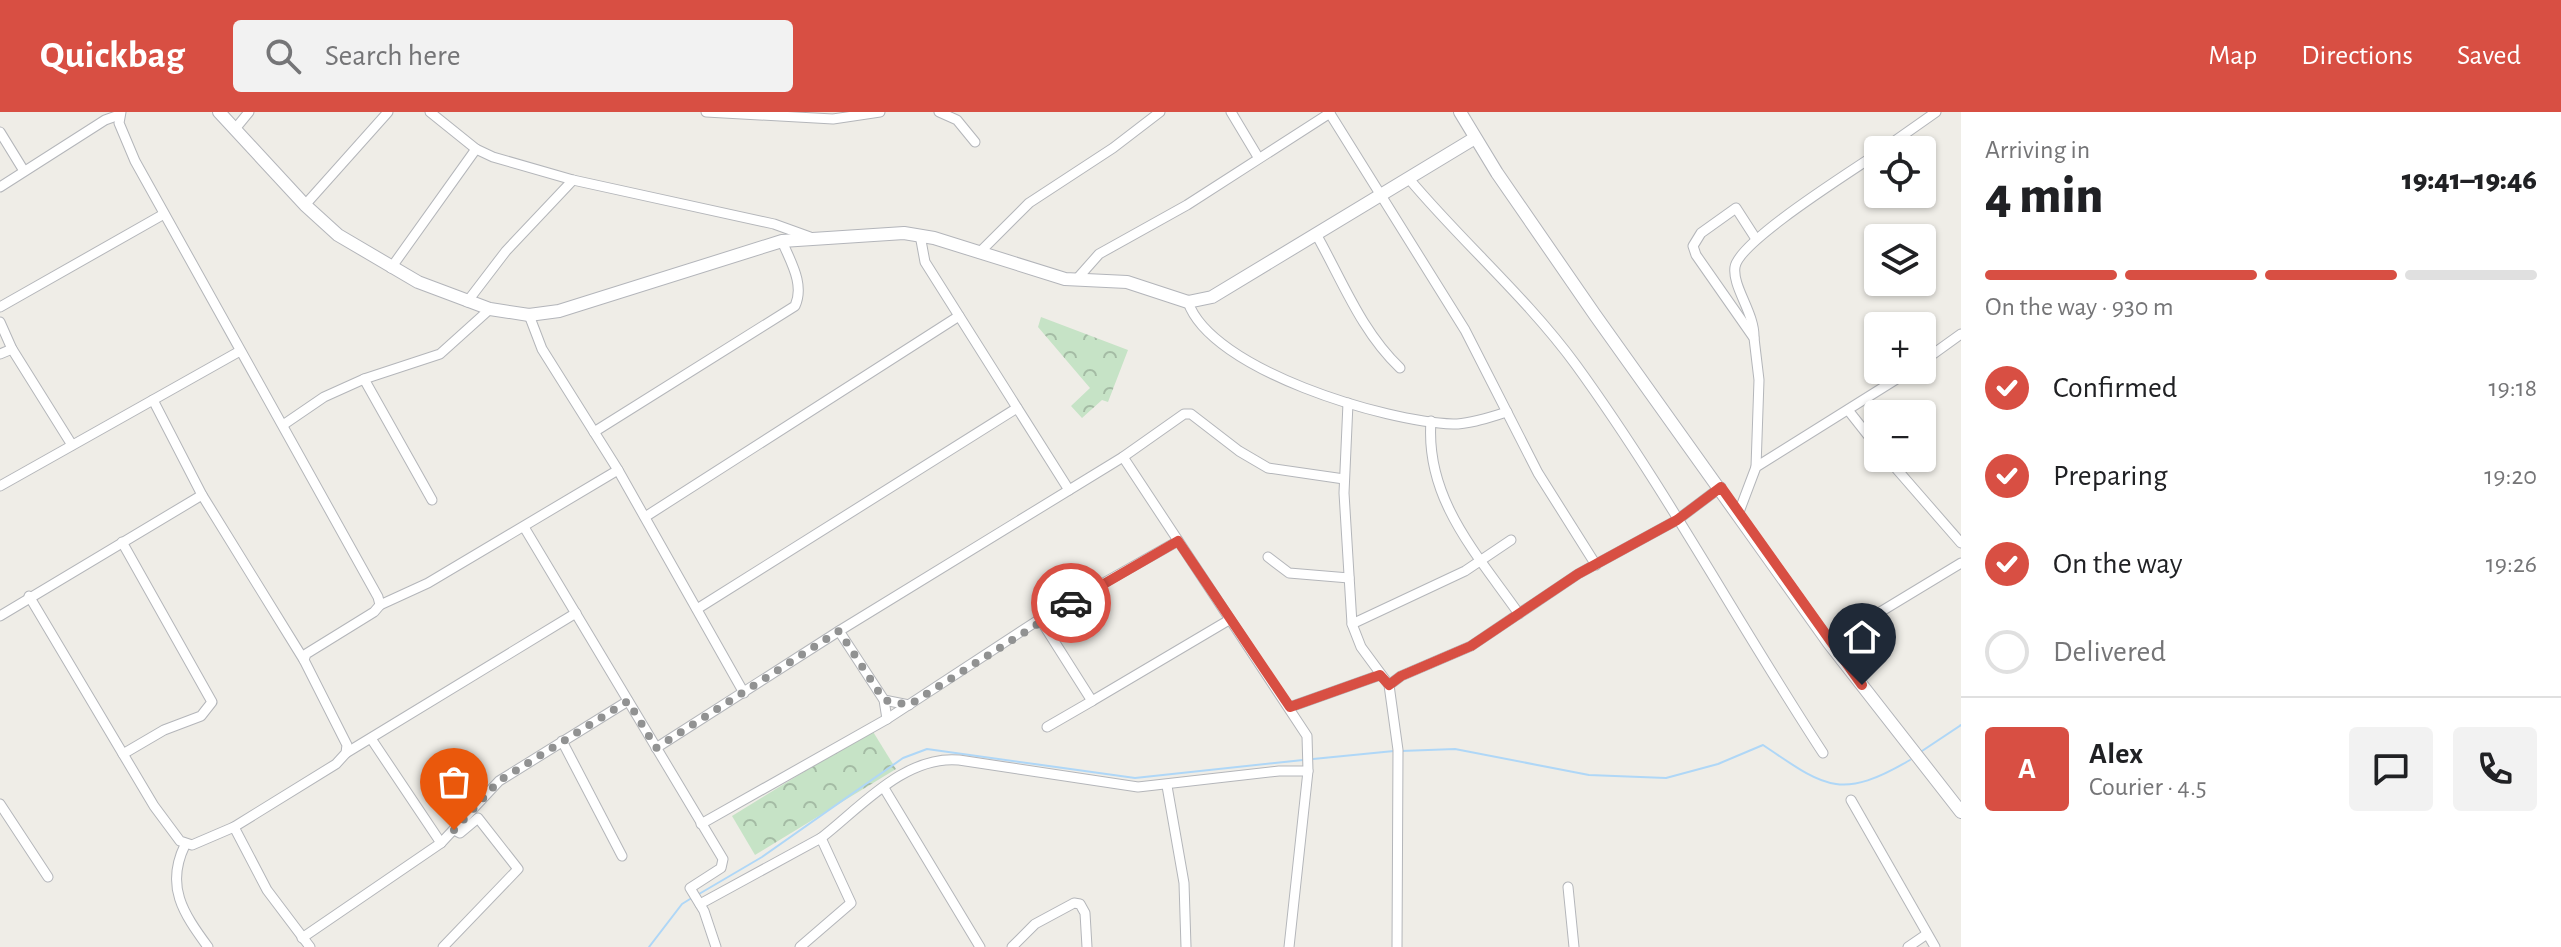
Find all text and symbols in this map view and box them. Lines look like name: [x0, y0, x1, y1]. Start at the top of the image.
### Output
search box: [233, 20, 793, 92]
icon: search: [261, 34, 305, 78]
text: Quickbag: [40, 37, 185, 75]
text: Search here: [325, 41, 461, 71]
text: Map: [2208, 42, 2257, 70]
text: Directions: [2301, 42, 2413, 70]
text: Saved: [2457, 42, 2521, 70]
map controls: [1864, 136, 1936, 472]
button: locate: [1864, 136, 1936, 208]
text: Arriving in: [1985, 137, 2090, 163]
text: 19:41–19:46: [2402, 165, 2537, 195]
text: 4 min: [1985, 170, 2103, 222]
button: layers: [1864, 224, 1936, 296]
text: On the way · 930 m: [1985, 294, 2173, 320]
button: +: [1864, 312, 1936, 384]
icon: check: [1985, 366, 2029, 410]
text: Confirmed: [2053, 373, 2177, 403]
text: 19:18: [2489, 375, 2537, 401]
button: −: [1864, 400, 1936, 472]
icon: check: [1985, 454, 2029, 498]
text: Preparing: [2053, 461, 2168, 491]
text: 19:20: [2484, 463, 2537, 489]
icon: check: [1985, 542, 2029, 586]
text: On the way: [2053, 549, 2182, 579]
text: 19:26: [2486, 551, 2537, 577]
courier: [1031, 563, 1111, 643]
icon: car: [1049, 581, 1093, 625]
pin: [1828, 603, 1896, 685]
icon: home: [1840, 615, 1884, 659]
text: Delivered: [2053, 637, 2166, 667]
button: chat: [2349, 727, 2433, 811]
button: phone: [2453, 727, 2537, 811]
text: Alex: [2089, 739, 2143, 769]
pin: [420, 748, 488, 830]
text: A: [2018, 754, 2036, 784]
icon: bag: [432, 760, 476, 804]
text: Courier · 4.5: [2089, 774, 2207, 800]

